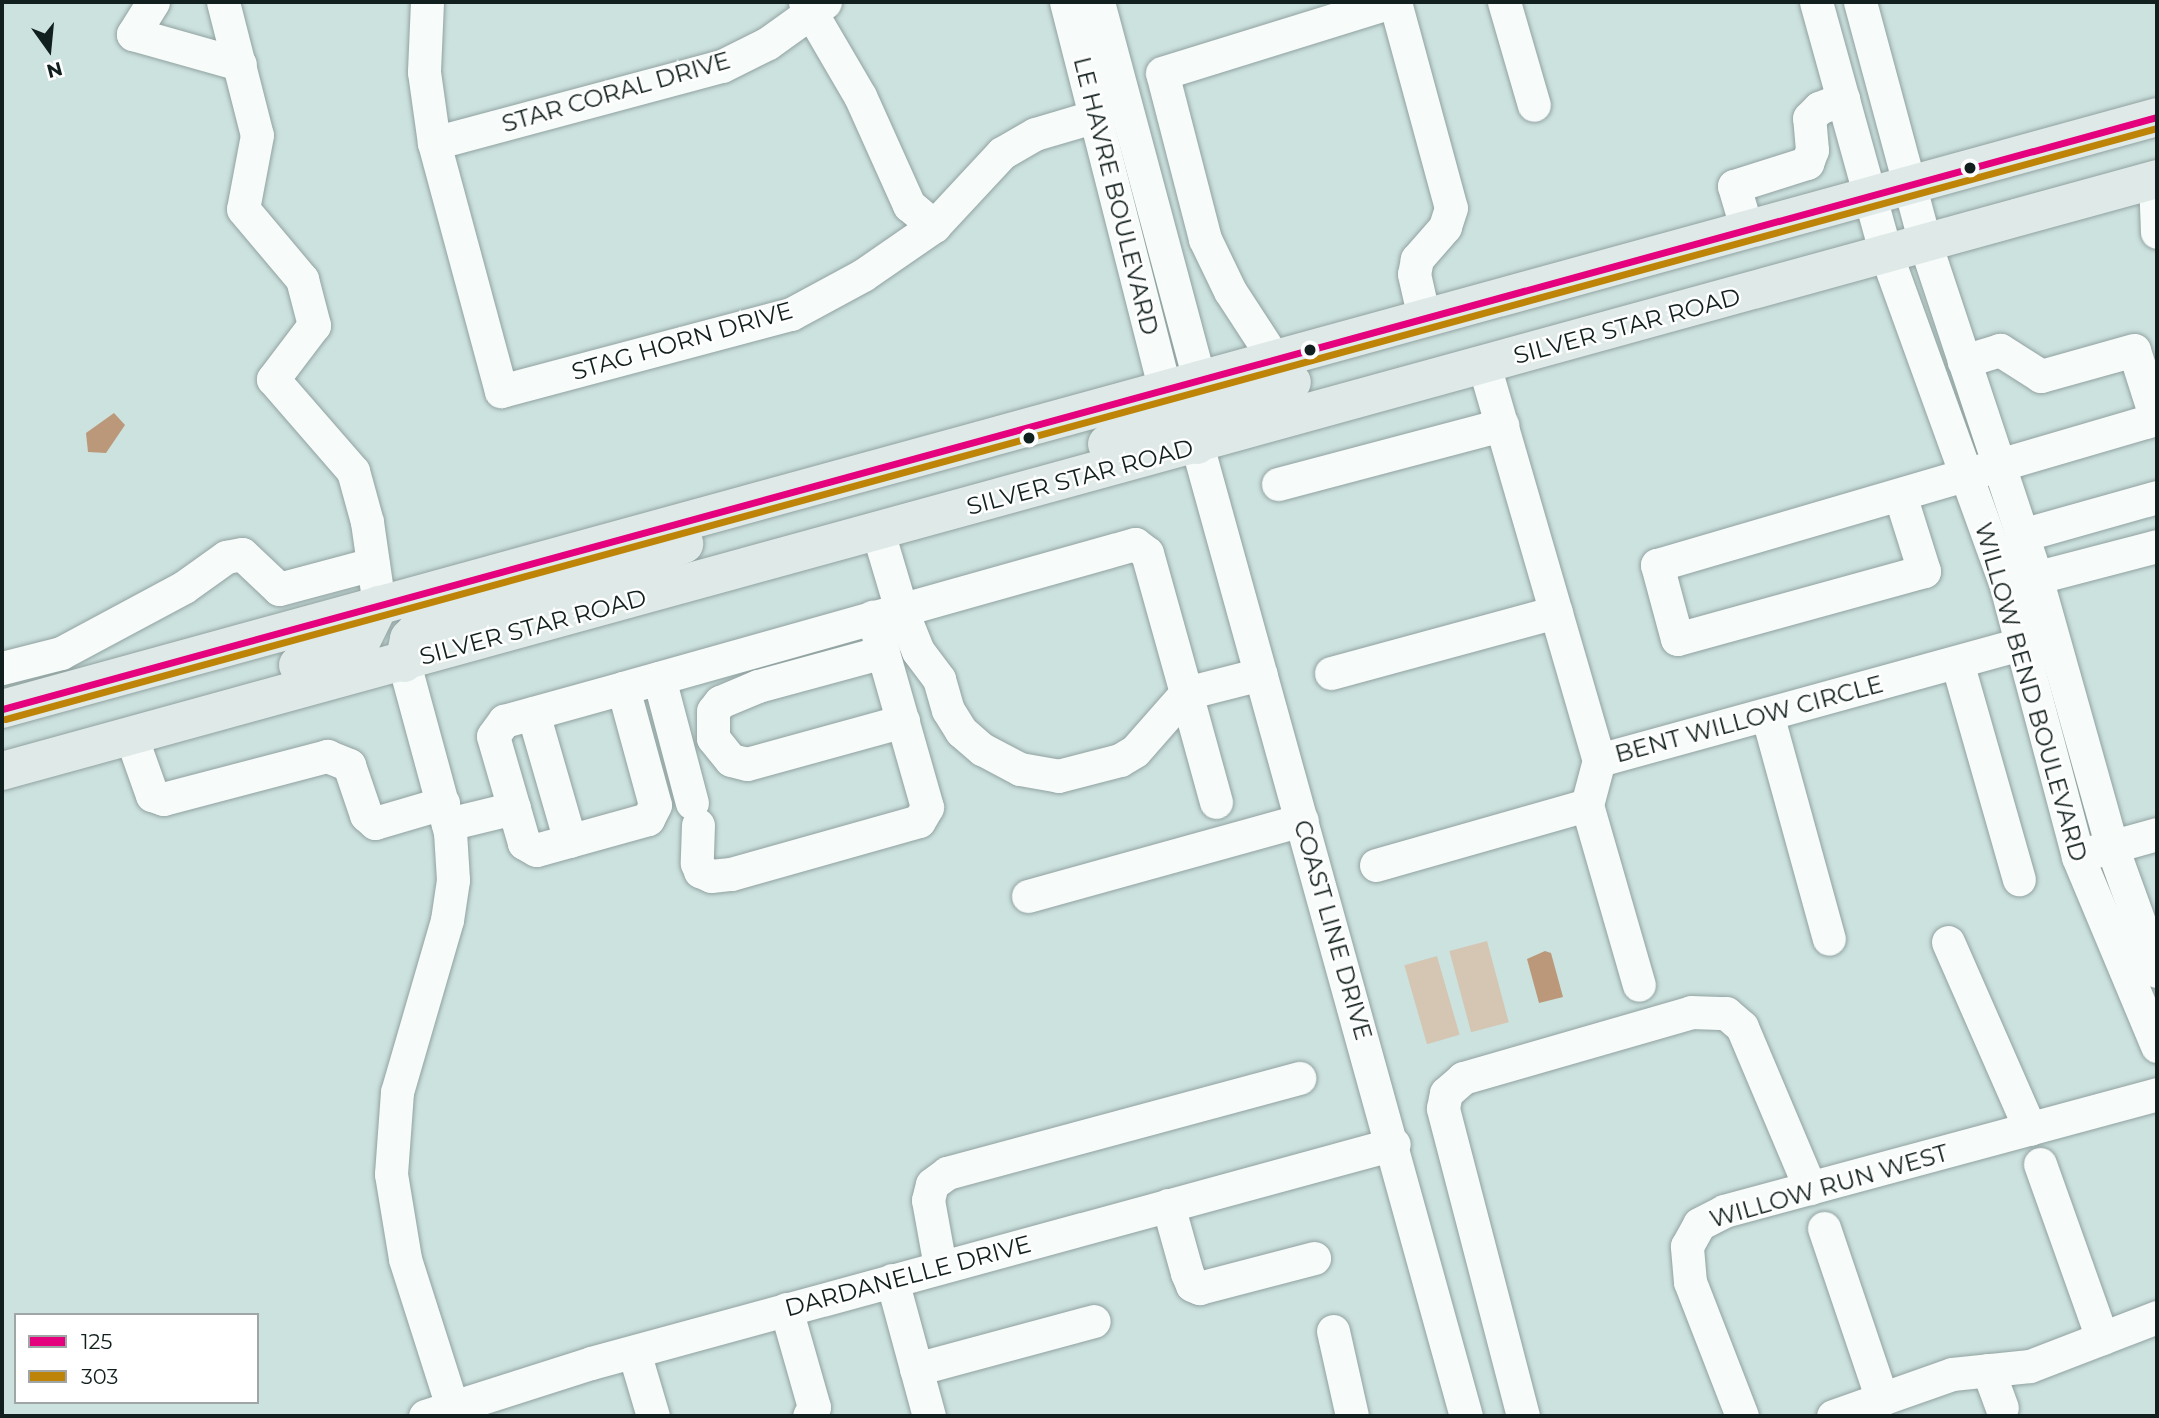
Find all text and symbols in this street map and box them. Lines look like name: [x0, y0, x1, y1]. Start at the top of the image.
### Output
north arrow: [14, 14, 84, 84]
street label: STAR CORAL DRIVE: [499, 46, 733, 138]
street label: LE HAVRE BOULEVARD: [1067, 54, 1165, 338]
text: N: [44, 57, 65, 83]
unlabelled marker: [1963, 161, 1977, 175]
street label: SILVER STAR ROAD: [1510, 282, 1744, 370]
street label: STAG HORN DRIVE: [568, 296, 796, 386]
unlabelled marker: [1303, 343, 1317, 357]
unlabelled marker: [1022, 431, 1036, 445]
street label: SILVER STAR ROAD: [963, 433, 1197, 521]
street label: WILLOW BEND BOULEVARD: [1969, 519, 2093, 865]
street label: SILVER STAR ROAD: [416, 583, 650, 671]
street label: BENT WILLOW CIRCLE: [1612, 669, 1886, 769]
street label: COAST LINE DRIVE: [1288, 817, 1378, 1043]
street label: WILLOW RUN WEST: [1706, 1138, 1952, 1234]
street label: DARDANELLE DRIVE: [782, 1229, 1034, 1323]
legend: [14, 1313, 259, 1404]
text: 125: [81, 1329, 112, 1354]
text: 303: [81, 1364, 118, 1389]

